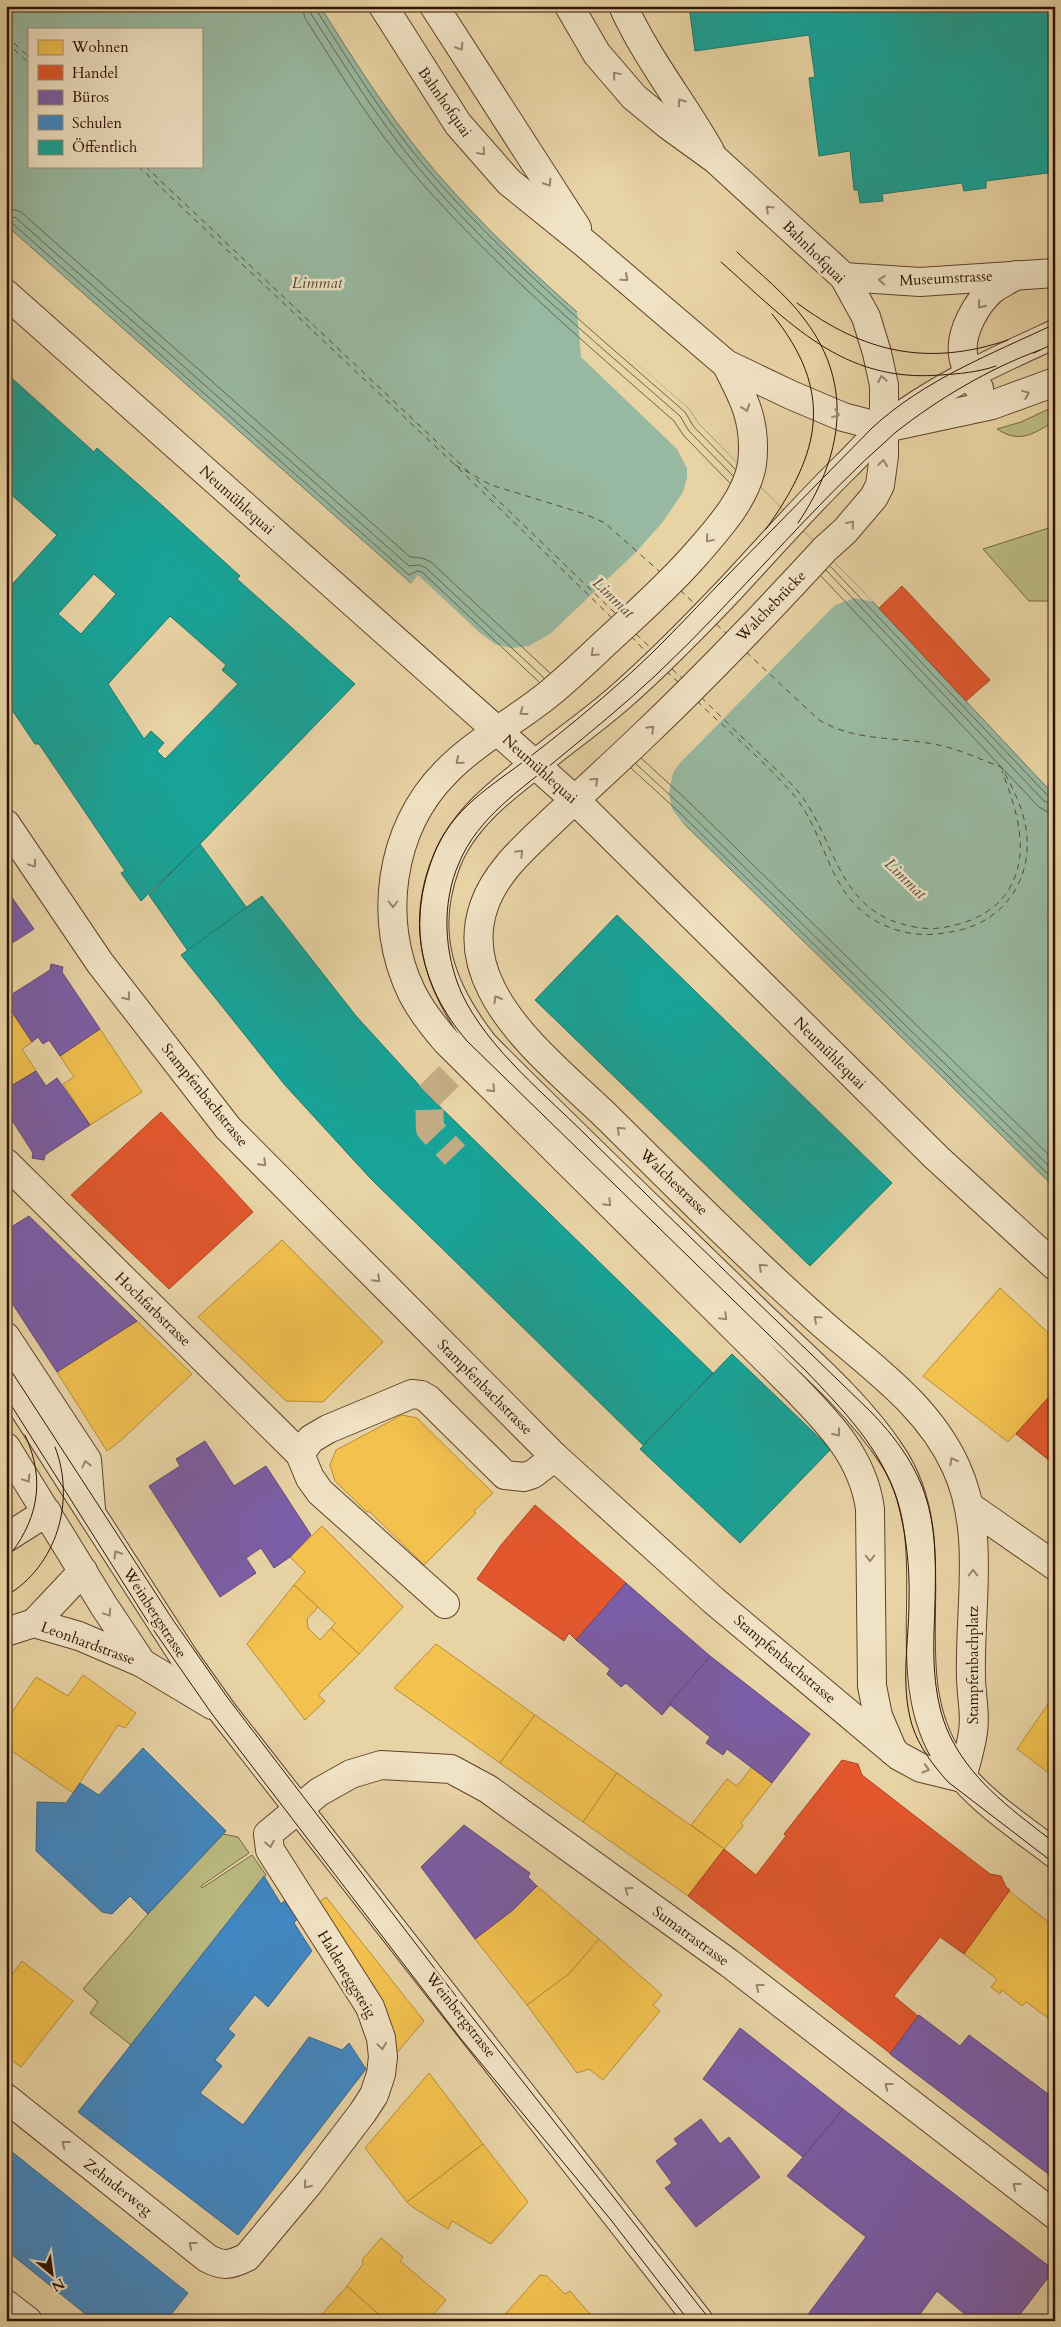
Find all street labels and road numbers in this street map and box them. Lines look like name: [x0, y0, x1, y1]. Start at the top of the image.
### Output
street label: Bahnhofquai: [413, 63, 477, 141]
street label: Bahnhofquai: [778, 216, 850, 288]
street label: Museumstrasse: [899, 266, 993, 290]
street label: Neumühlequai: [195, 461, 279, 539]
street label: Walchebrücke: [731, 566, 810, 647]
street label: Neumühlequai: [498, 730, 582, 808]
street label: Neumühlequai: [789, 1012, 871, 1094]
street label: Stampfenbachstrasse: [157, 1039, 253, 1151]
street label: Walchestrasse: [635, 1144, 712, 1220]
street label: Hochfarbstrasse: [110, 1267, 196, 1351]
street label: Stampfenbachstrasse: [433, 1335, 537, 1439]
street label: Weinbergstrasse: [118, 1563, 192, 1662]
street label: Stampfenbachplatz: [963, 1605, 983, 1724]
street label: Stampfenbachstrasse: [730, 1610, 840, 1708]
street label: Leonhardstrasse: [38, 1617, 138, 1669]
street label: Sumatrastrasse: [649, 1901, 733, 1971]
street label: Haldeneggsteig: [313, 1926, 381, 2022]
street label: Weinbergstrasse: [421, 1967, 501, 2062]
street label: Zehnderweg: [80, 2154, 157, 2220]

